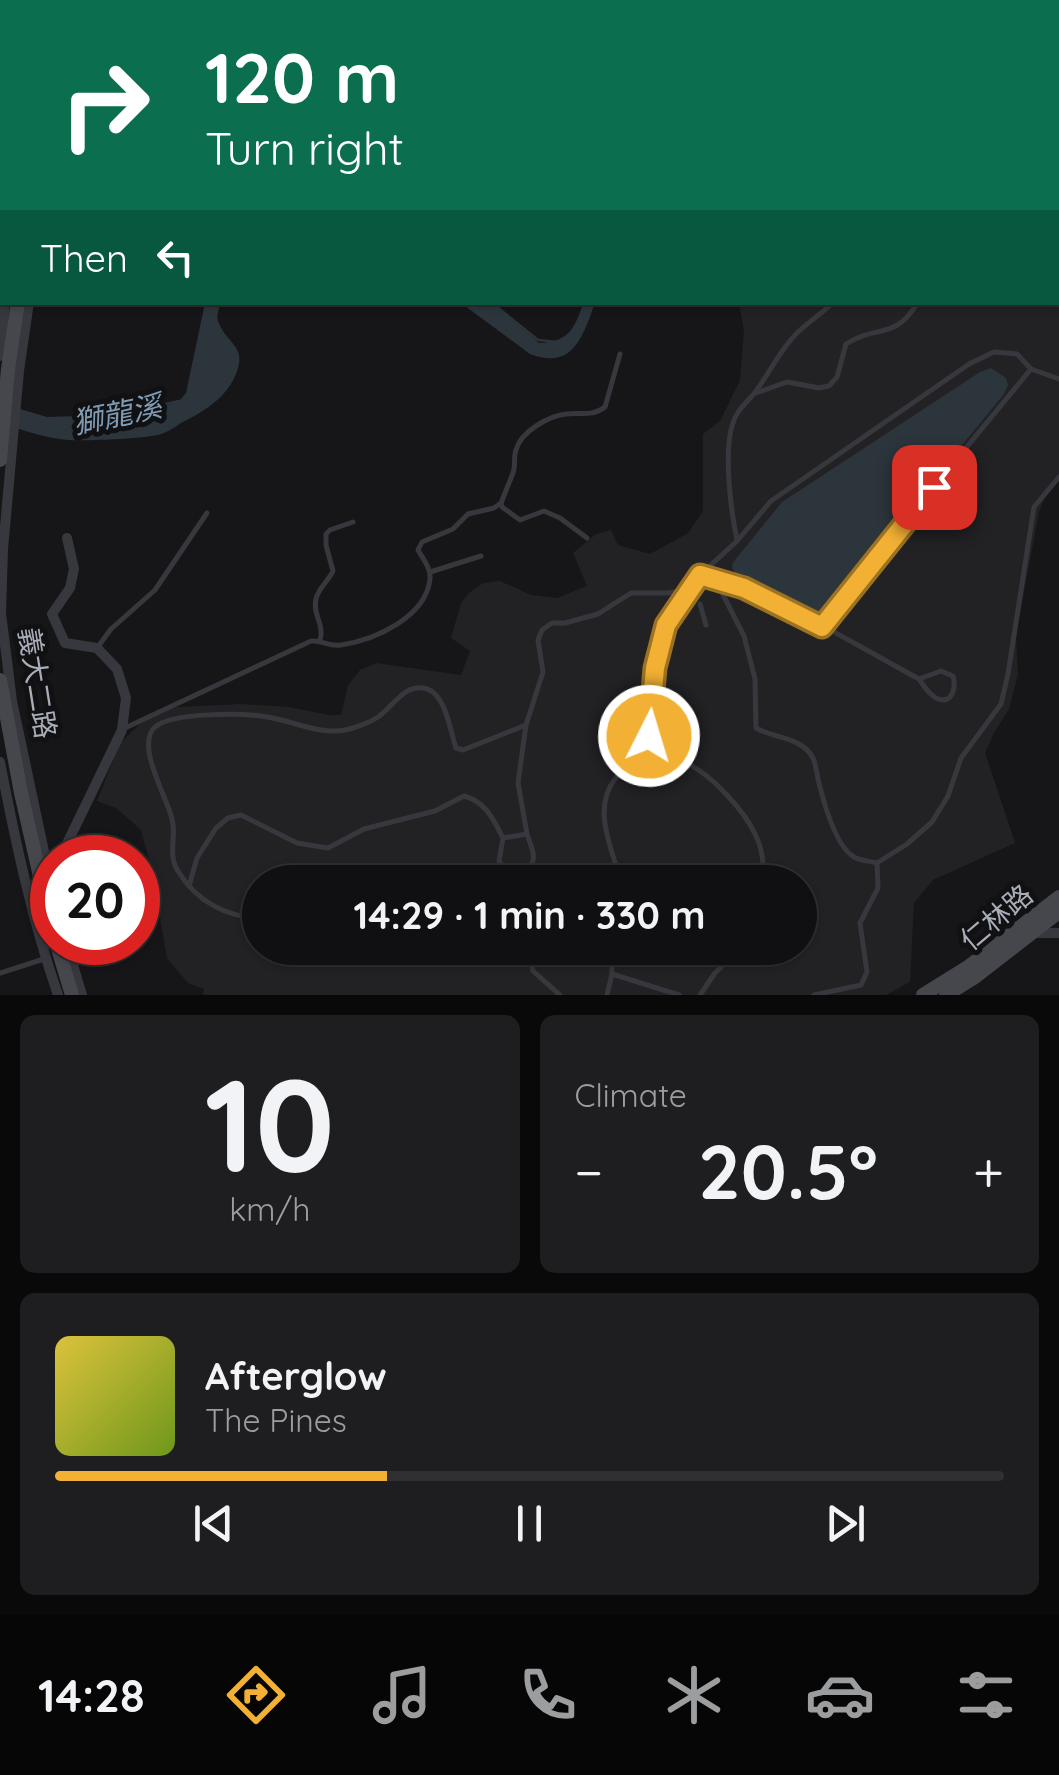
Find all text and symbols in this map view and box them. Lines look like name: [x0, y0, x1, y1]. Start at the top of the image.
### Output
text: 120 m: [205, 33, 399, 121]
icon: right: [40, 40, 170, 170]
text: Turn right: [205, 120, 404, 176]
icon: left: [148, 230, 203, 285]
text: Then: [40, 234, 128, 282]
water label: 獅龍溪: [69, 385, 169, 442]
pin: [892, 445, 977, 530]
icon: arrive: [907, 460, 962, 515]
street label: 義大二路: [12, 625, 64, 741]
position arrow: [597, 684, 701, 788]
speed limit sign: 20: [30, 835, 160, 965]
street label: 仁林路: [953, 877, 1039, 957]
text: 14:29 · 1 min · 330 m: [353, 891, 706, 939]
text: 10: [205, 1042, 335, 1205]
text: Climate: [575, 1075, 687, 1115]
text: 20.5°: [698, 1124, 878, 1218]
text: −: [575, 1137, 603, 1206]
text: +: [973, 1137, 1004, 1206]
text: km/h: [229, 1189, 310, 1229]
text: Afterglow: [205, 1352, 387, 1400]
text: The Pines: [205, 1400, 347, 1440]
icon: previous: [186, 1496, 241, 1551]
icon: pause: [502, 1496, 557, 1551]
icon: next: [818, 1496, 873, 1551]
icon: directions: [221, 1660, 291, 1730]
icon: music: [367, 1660, 437, 1730]
icon: phone: [513, 1660, 583, 1730]
icon: climate: [659, 1660, 729, 1730]
icon: car: [805, 1660, 875, 1730]
icon: filters: [951, 1660, 1021, 1730]
text: 14:28: [38, 1667, 145, 1723]

